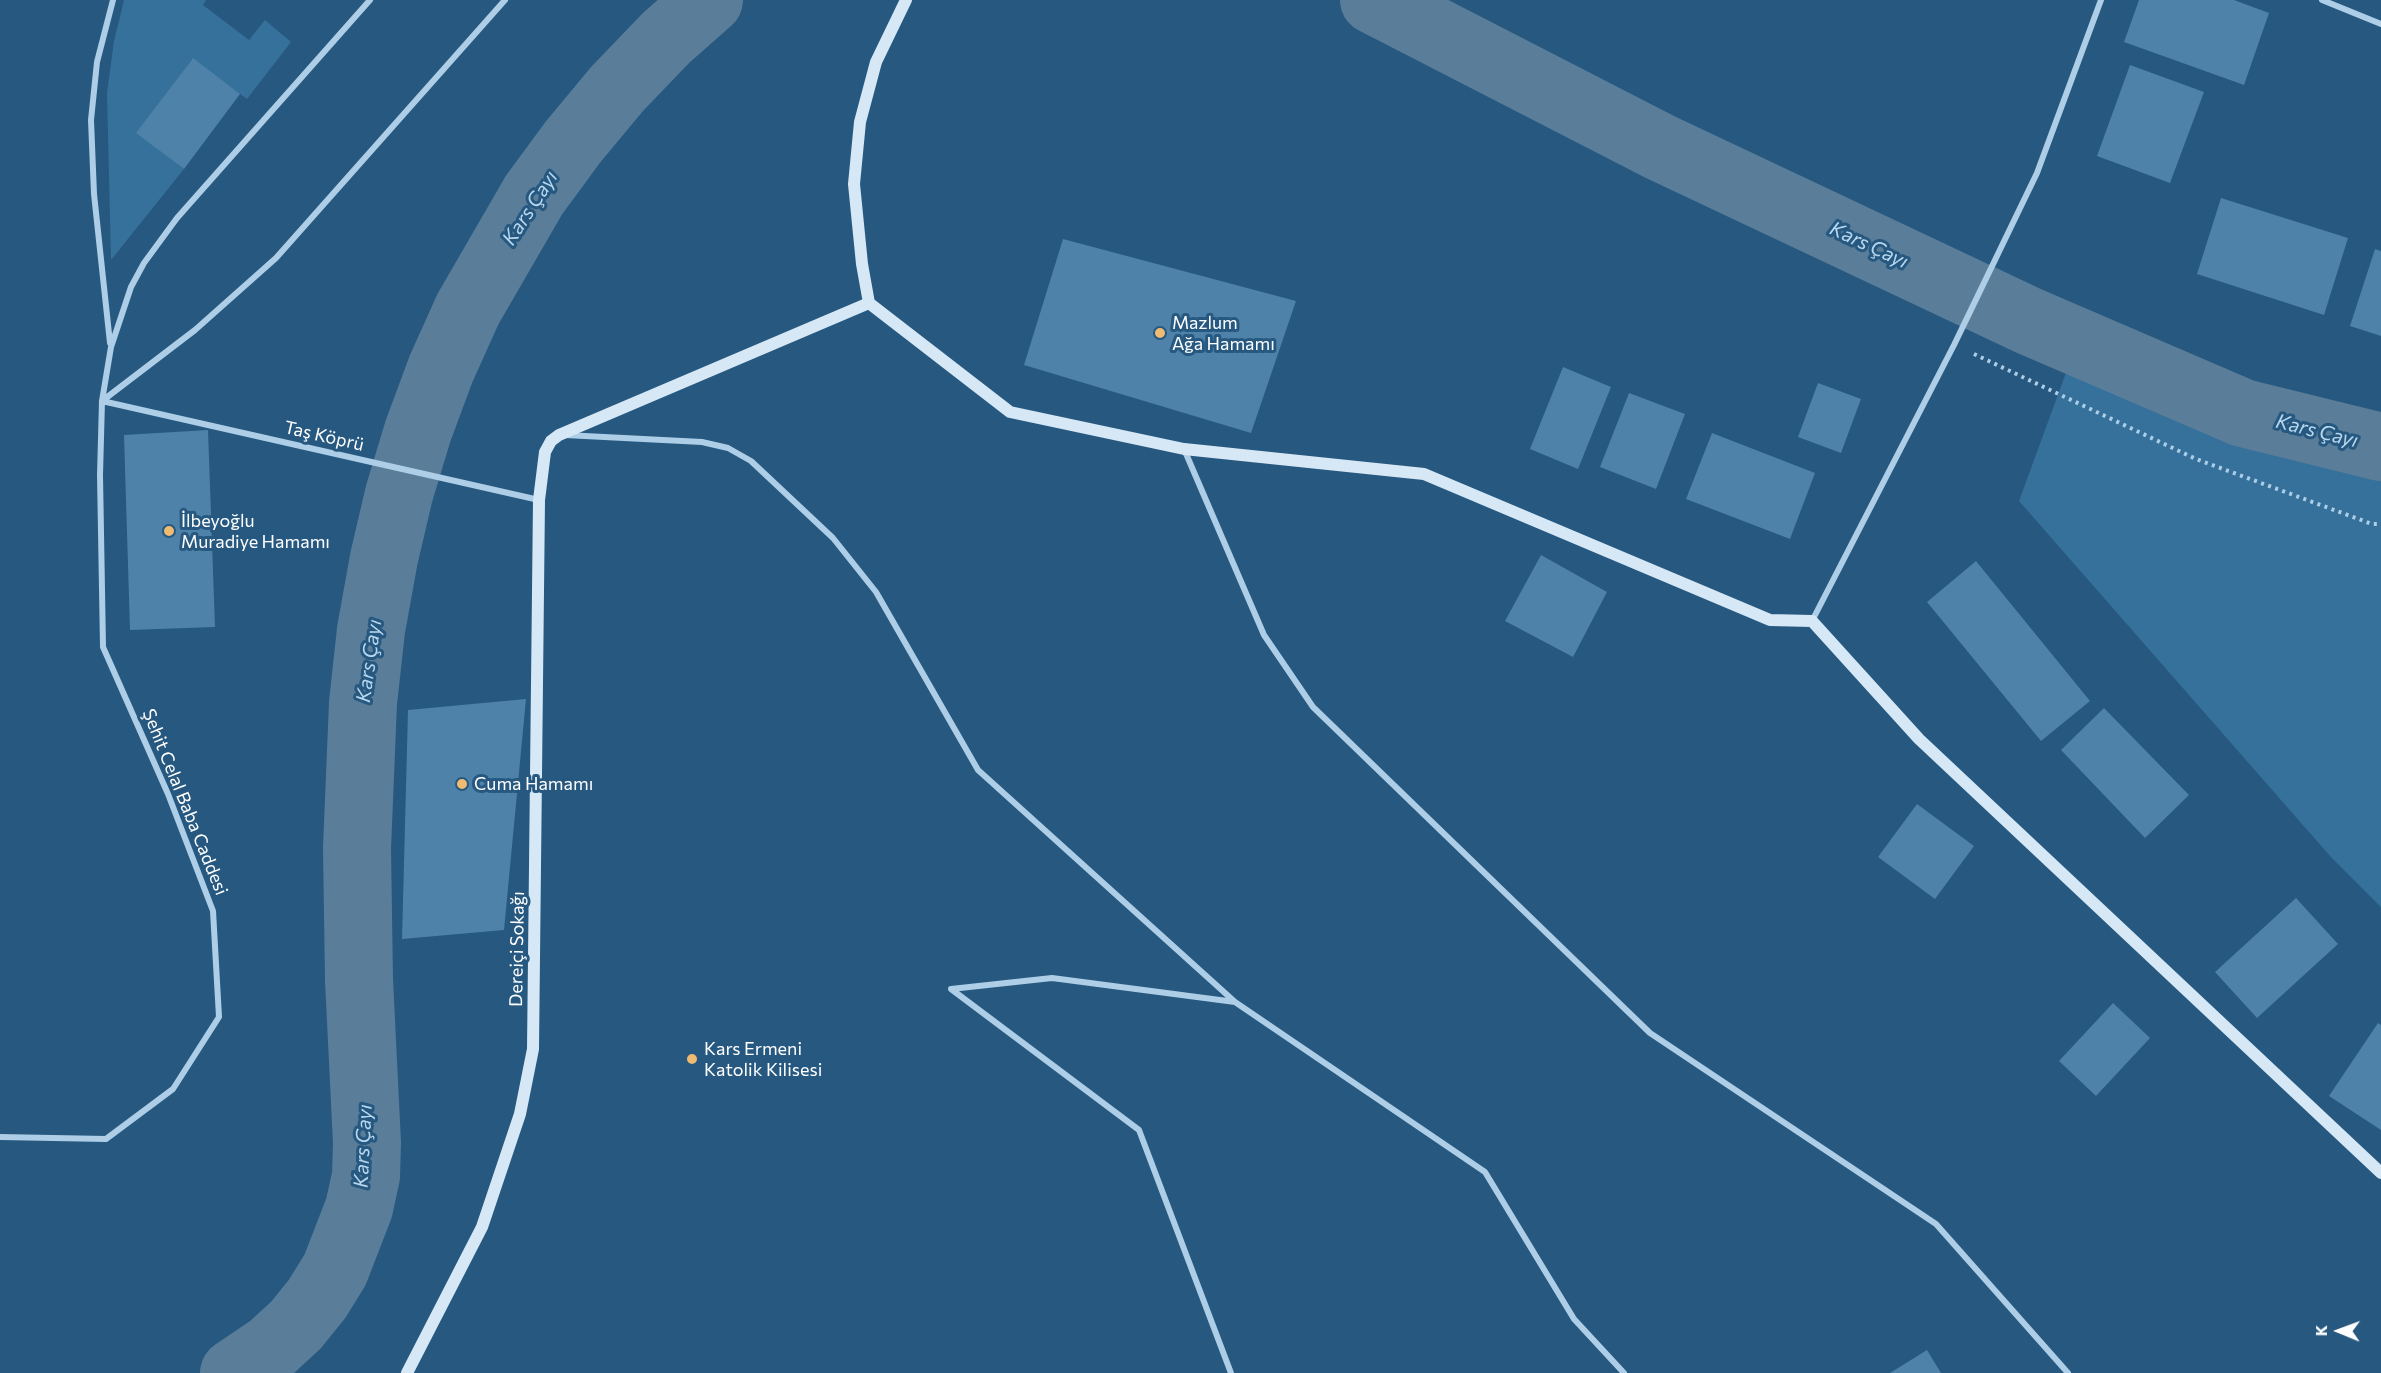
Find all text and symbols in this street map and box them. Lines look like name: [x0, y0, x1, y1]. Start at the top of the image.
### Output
water label: Kars Çayı: [497, 166, 563, 250]
water label: Kars Çayı: [1826, 216, 1912, 274]
place label: Mazlum Ağa Hamamı: [1172, 312, 1275, 354]
marker: Mazlum Ağa Hamamı: [1153, 326, 1167, 340]
water label: Kars Çayı: [2274, 409, 2360, 453]
street label: Taş Köprü: [282, 416, 366, 456]
place label: İlbeyoğlu Muradiye Hamamı: [181, 510, 330, 552]
marker: İlbeyoğlu Muradiye Hamamı: [162, 524, 176, 538]
water label: Kars Çayı: [351, 618, 387, 704]
street label: Şehit Celal Baba Caddesi: [138, 706, 232, 898]
place label: Cuma Hamamı: [474, 773, 593, 795]
marker: Cuma Hamamı: [455, 777, 469, 791]
street label: Dereiçi Sokağı: [505, 891, 529, 1007]
place label: Kars Ermeni Katolik Kilisesi: [704, 1038, 822, 1080]
marker: Kars Ermeni Katolik Kilisesi: [685, 1052, 699, 1066]
water label: Kars Çayı: [349, 1104, 377, 1188]
north arrow: [2309, 1301, 2369, 1361]
text: K: [2311, 1325, 2330, 1336]

